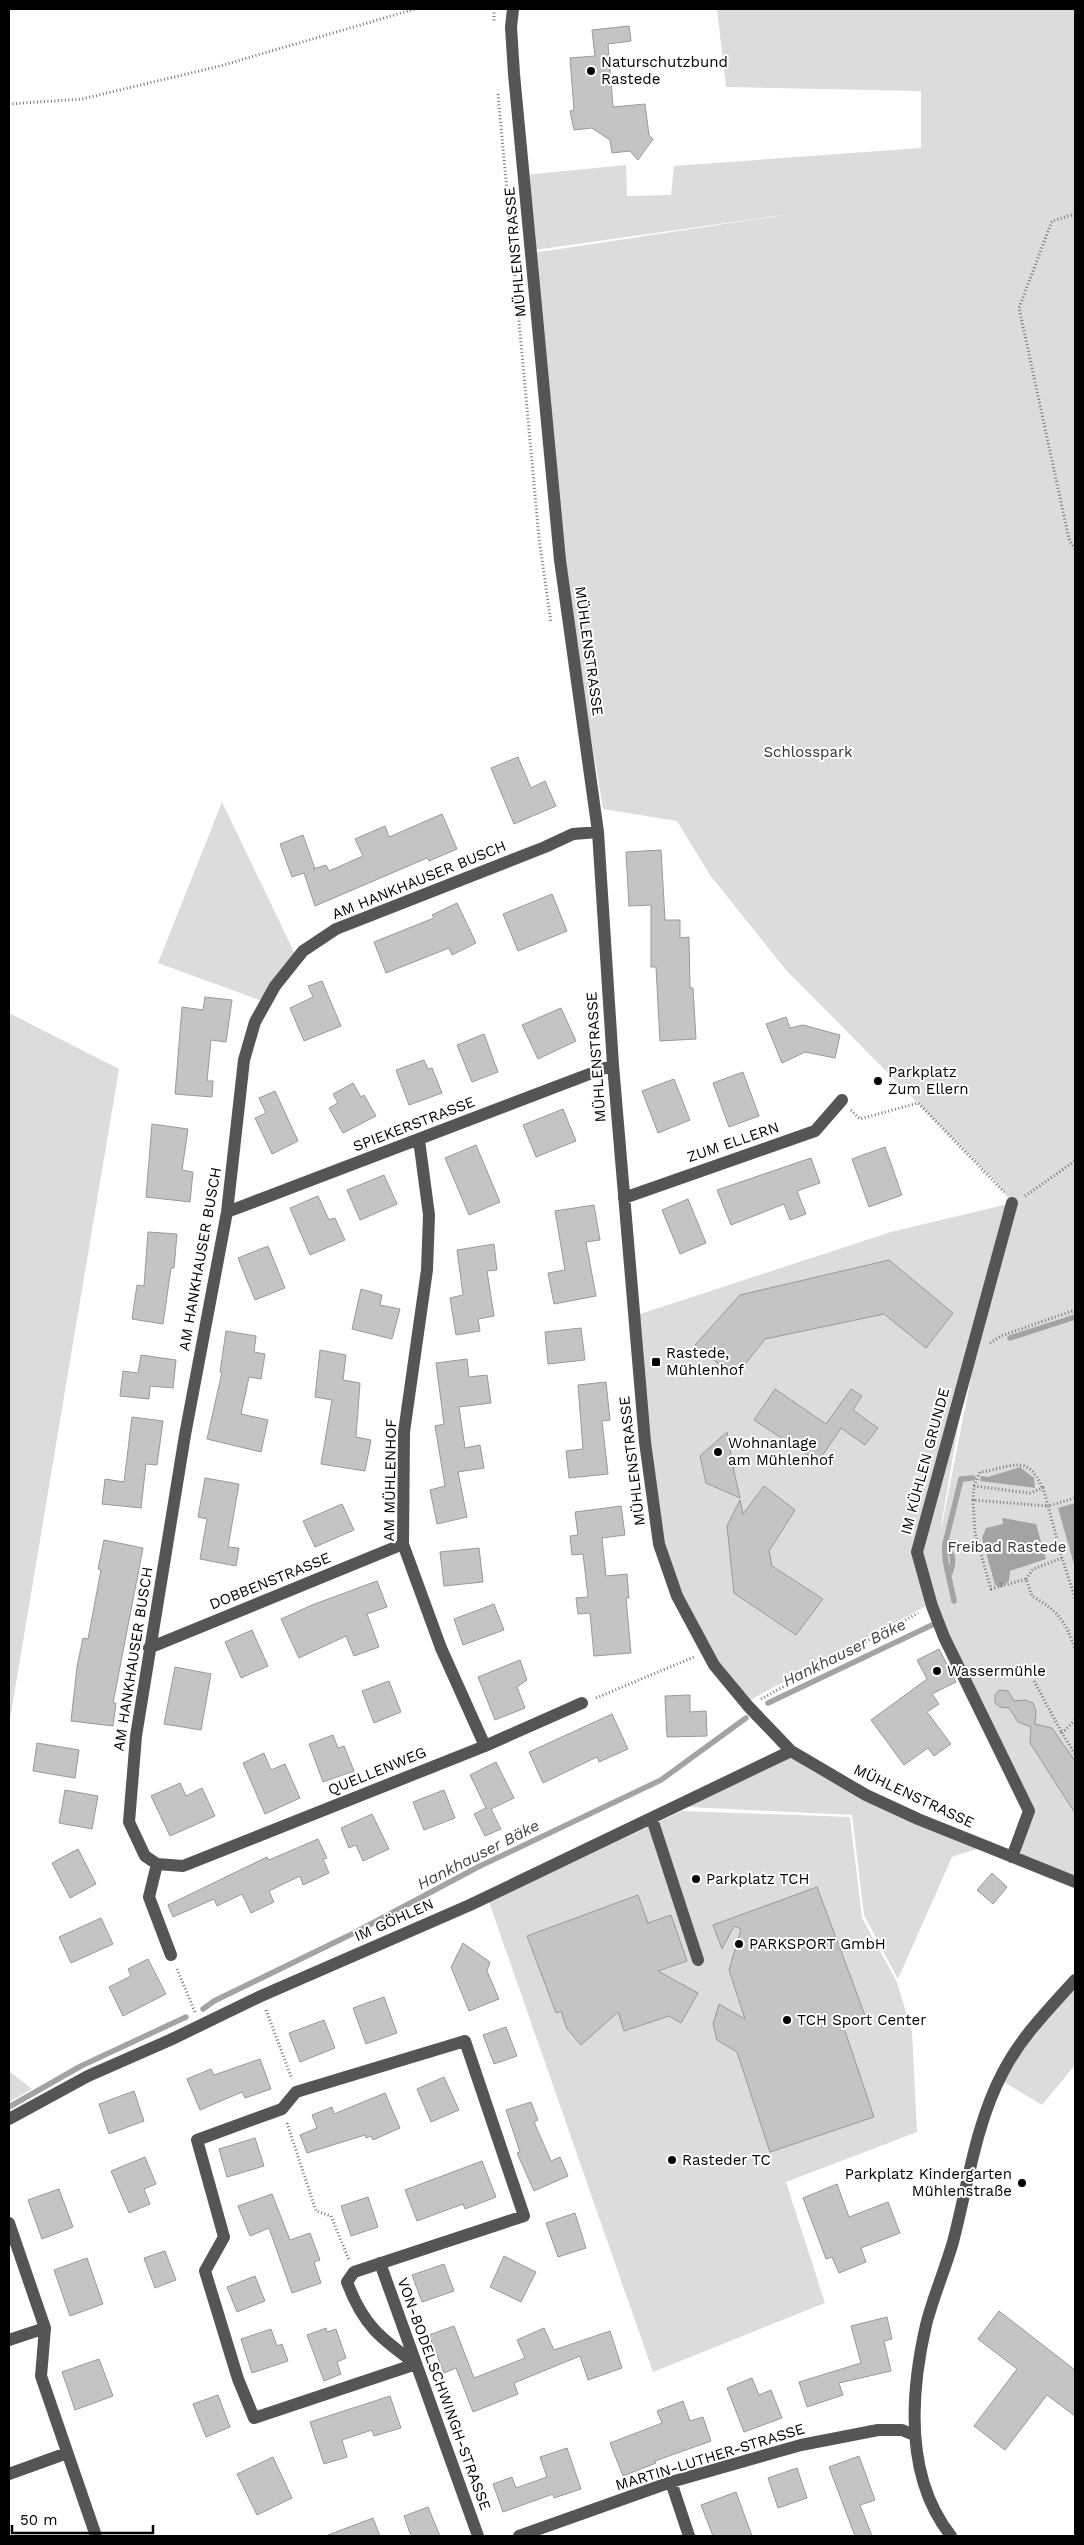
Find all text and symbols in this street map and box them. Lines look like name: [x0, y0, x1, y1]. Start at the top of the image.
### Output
place label: Naturschutzbund Rastede: [601, 53, 728, 88]
marker: Naturschutzbund Rastede: [585, 65, 597, 77]
street label: MÜHLENSTRASSE: [500, 186, 530, 318]
street label: MÜHLENSTRASSE: [571, 585, 607, 717]
park label: Schlosspark: [763, 743, 853, 761]
street label: AM HANKHAUSER BUSCH: [329, 837, 509, 923]
street label: MÜHLENSTRASSE: [582, 991, 610, 1123]
place label: Parkplatz Zum Ellern: [888, 1063, 969, 1098]
marker: Parkplatz Zum Ellern: [872, 1075, 884, 1087]
street label: SPIEKERSTRASSE: [351, 1092, 477, 1156]
street label: ZUM ELLERN: [685, 1118, 781, 1166]
street label: AM HANKHAUSER BUSCH: [175, 1166, 225, 1352]
place label: Rastede, Mühlenhof: [666, 1344, 744, 1379]
marker: Rastede, Mühlenhof: [650, 1356, 662, 1368]
street label: IM KÜHLEN GRUNDE: [897, 1386, 953, 1536]
street label: MÜHLENSTRASSE: [615, 1395, 649, 1527]
street label: AM MÜHLENHOF: [380, 1418, 400, 1542]
place label: Wohnanlage am Mühlenhof: [728, 1434, 834, 1469]
marker: Wohnanlage am Mühlenhof: [712, 1446, 724, 1458]
park label: Freibad Rastede: [948, 1538, 1066, 1556]
street label: DOBBENSTRASSE: [207, 1548, 333, 1614]
street label: AM HANKHAUSER BUSCH: [110, 1566, 156, 1752]
water label: Hankhauser Bäke: [780, 1614, 909, 1690]
place label: Wassermühle: [947, 1662, 1046, 1680]
marker: Wassermühle: [931, 1665, 943, 1677]
street label: QUELLENWEG: [325, 1743, 429, 1799]
street label: MÜHLENSTRASSE: [851, 1760, 977, 1832]
water label: Hankhauser Bäke: [414, 1815, 542, 1893]
place label: Parkplatz TCH: [706, 1870, 810, 1888]
marker: Parkplatz TCH: [690, 1873, 702, 1885]
street label: IM GÖHLEN: [352, 1894, 436, 1946]
place label: PARKSPORT GmbH: [749, 1935, 886, 1953]
marker: PARKSPORT GmbH: [733, 1938, 745, 1950]
place label: TCH Sport Center: [797, 2011, 926, 2029]
marker: TCH Sport Center: [781, 2014, 793, 2026]
place label: Rasteder TC: [682, 2151, 771, 2169]
marker: Rasteder TC: [666, 2154, 678, 2166]
place label: Parkplatz Kindergarten Mühlenstraße: [845, 2165, 1012, 2200]
marker: Parkplatz Kindergarten Mühlenstraße: [1016, 2177, 1028, 2189]
street label: VON-BODELSCHWINGH-STRASSE: [393, 2275, 495, 2513]
street label: MARTIN-LUTHER-STRASSE: [613, 2420, 807, 2494]
scale bar: [12, 2502, 154, 2534]
text: 50 m: [20, 2511, 57, 2529]

